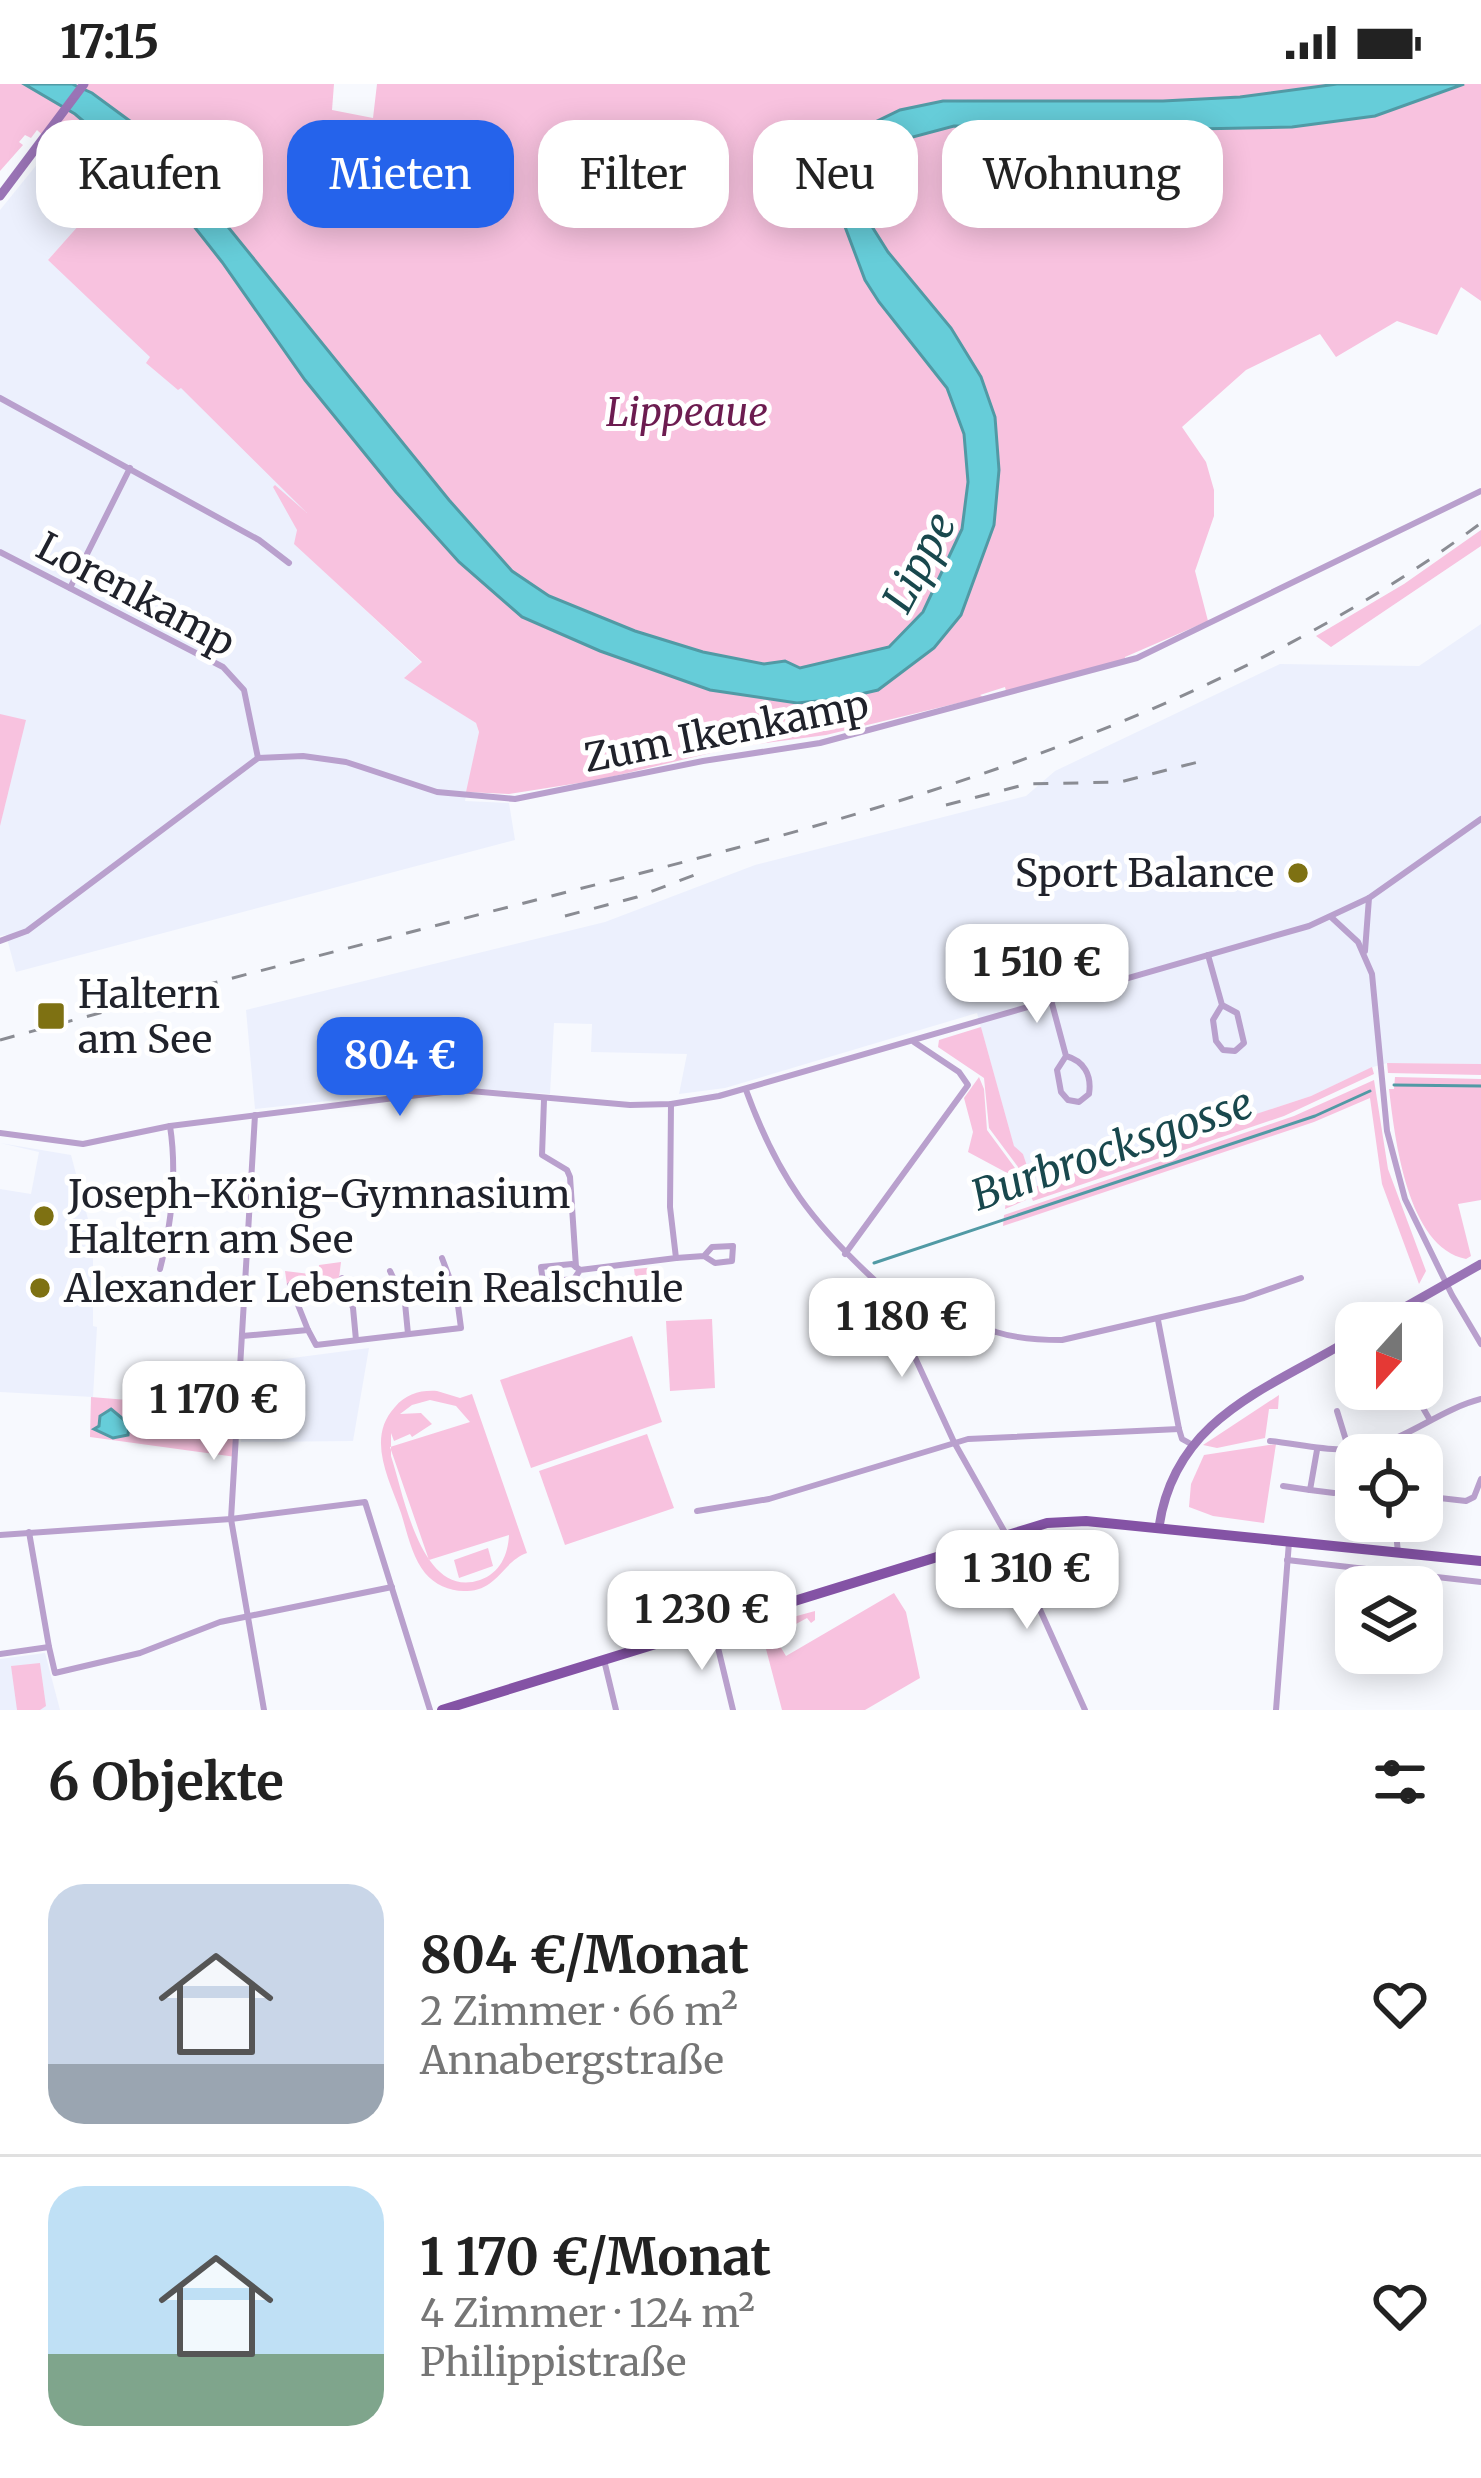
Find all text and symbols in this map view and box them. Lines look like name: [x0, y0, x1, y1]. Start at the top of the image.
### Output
text: 17:15: [60, 14, 159, 70]
chip: Kaufen: [36, 120, 263, 228]
chip: Mieten: [287, 120, 514, 228]
chip: Filter: [538, 120, 729, 228]
chip: Neu: [753, 120, 918, 228]
chip: Wohnung: [942, 120, 1223, 228]
park label: Lippeaue: [606, 388, 768, 437]
water label: Lippe: [871, 503, 967, 621]
street label: Lorenkamp: [28, 522, 243, 667]
street label: Zum Ikenkamp: [580, 680, 872, 783]
place label: Sport Balance: [1015, 849, 1274, 898]
marker: Sport Balance: [1285, 860, 1311, 886]
pin: 1 510 €: [926, 924, 1148, 1026]
text: 1 510 €: [973, 938, 1101, 987]
place label: Haltern am See: [78, 970, 220, 1064]
marker: Haltern am See: [35, 1000, 67, 1032]
pin: 804 €: [316, 1017, 484, 1119]
text: 804 €: [344, 1031, 456, 1080]
water label: Burbrocksgosse: [965, 1077, 1259, 1221]
place label: Joseph-König-Gymnasium Haltern am See: [67, 1170, 571, 1264]
marker: Joseph-König-Gymnasium Haltern am See: [31, 1203, 57, 1229]
place label: Alexander Lebenstein Realschule: [63, 1264, 683, 1313]
marker: Alexander Lebenstein Realschule: [27, 1275, 53, 1301]
pin: 1 180 €: [791, 1278, 1013, 1380]
text: 1 180 €: [836, 1292, 968, 1341]
north arrow: [1335, 1302, 1443, 1410]
map controls: [1335, 1302, 1443, 1674]
pin: 1 170 €: [103, 1361, 325, 1463]
text: 1 170 €: [149, 1375, 279, 1424]
button: locate: [1335, 1434, 1443, 1542]
pin: 1 310 €: [916, 1530, 1138, 1632]
text: 1 310 €: [963, 1544, 1091, 1593]
button: layers: [1335, 1566, 1443, 1674]
pin: 1 230 €: [591, 1571, 813, 1673]
text: 1 230 €: [634, 1585, 770, 1634]
icon: filters: [1367, 1749, 1433, 1815]
text: 6 Objekte: [48, 1750, 284, 1814]
text: 804 €/Monat: [420, 1923, 749, 1987]
icon: home: [144, 1932, 288, 2076]
icon: heart: [1367, 1971, 1433, 2037]
text: 2 Zimmer · 66 m²: [420, 1987, 738, 2036]
text: Annabergstraße: [420, 2036, 724, 2085]
text: 1 170 €/Monat: [420, 2225, 771, 2289]
icon: home: [144, 2234, 288, 2378]
icon: heart: [1367, 2273, 1433, 2339]
text: 4 Zimmer · 124 m²: [420, 2289, 755, 2338]
text: Philippistraße: [420, 2338, 686, 2387]

